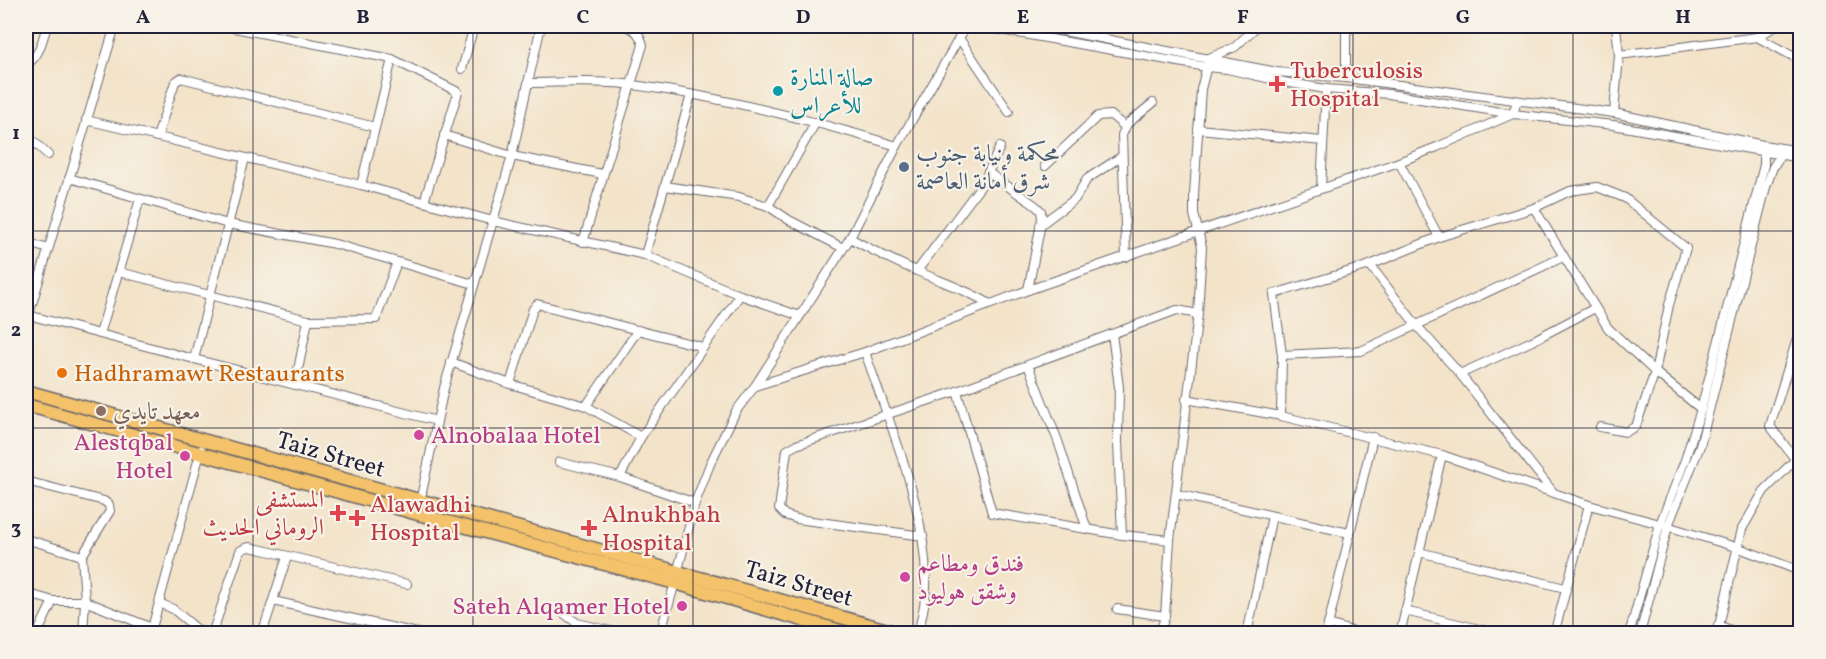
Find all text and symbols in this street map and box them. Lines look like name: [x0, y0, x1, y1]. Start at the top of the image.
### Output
text: A: [136, 4, 150, 32]
text: B: [356, 4, 370, 32]
text: C: [577, 4, 590, 32]
text: D: [796, 4, 810, 32]
text: E: [1017, 4, 1029, 32]
text: F: [1237, 4, 1249, 32]
text: G: [1456, 4, 1470, 32]
text: H: [1675, 4, 1691, 32]
place label: Tuberculosis Hospital: [1290, 55, 1423, 117]
place label: صالة المنارة للأعراس: [790, 62, 874, 124]
marker: Tuberculosis Hospital: [1268, 75, 1286, 93]
marker: صالة المنارة للأعراس: [771, 84, 785, 98]
text: 1: [12, 120, 20, 148]
place label: محكمة ونيابة جنوب شرق أمانة العاصمة: [916, 138, 1060, 200]
marker: محكمة ونيابة جنوب شرق أمانة العاصمة: [897, 160, 911, 174]
text: 2: [11, 317, 21, 345]
place label: Hadhramawt Restaurants: [74, 358, 345, 392]
marker: Hadhramawt Restaurants: [55, 366, 69, 380]
place label: معهد تايدي: [113, 396, 201, 430]
marker: معهد تايدي: [94, 404, 108, 418]
place label: Alnobalaa Hotel: [431, 420, 600, 454]
street label: Taiz Street: [272, 424, 389, 488]
place label: Alestqbal Hotel: [74, 427, 173, 489]
marker: Alnobalaa Hotel: [412, 428, 426, 442]
marker: Alestqbal Hotel: [178, 449, 192, 463]
place label: المستشفى الروماني الحديث: [202, 484, 324, 546]
place label: Alawadhi Hospital: [370, 489, 471, 551]
place label: Alnukhbah Hospital: [602, 499, 721, 561]
marker: المستشفى الروماني الحديث: [329, 504, 347, 522]
marker: Alawadhi Hospital: [348, 509, 366, 527]
text: 3: [11, 515, 21, 543]
marker: Alnukhbah Hospital: [580, 519, 598, 537]
place label: فندق ومطاعم وشقق هوليود: [917, 548, 1024, 610]
street label: Taiz Street: [740, 553, 857, 617]
marker: فندق ومطاعم وشقق هوليود: [898, 570, 912, 584]
place label: Sateh Alqamer Hotel: [452, 591, 670, 625]
marker: Sateh Alqamer Hotel: [675, 599, 689, 613]

